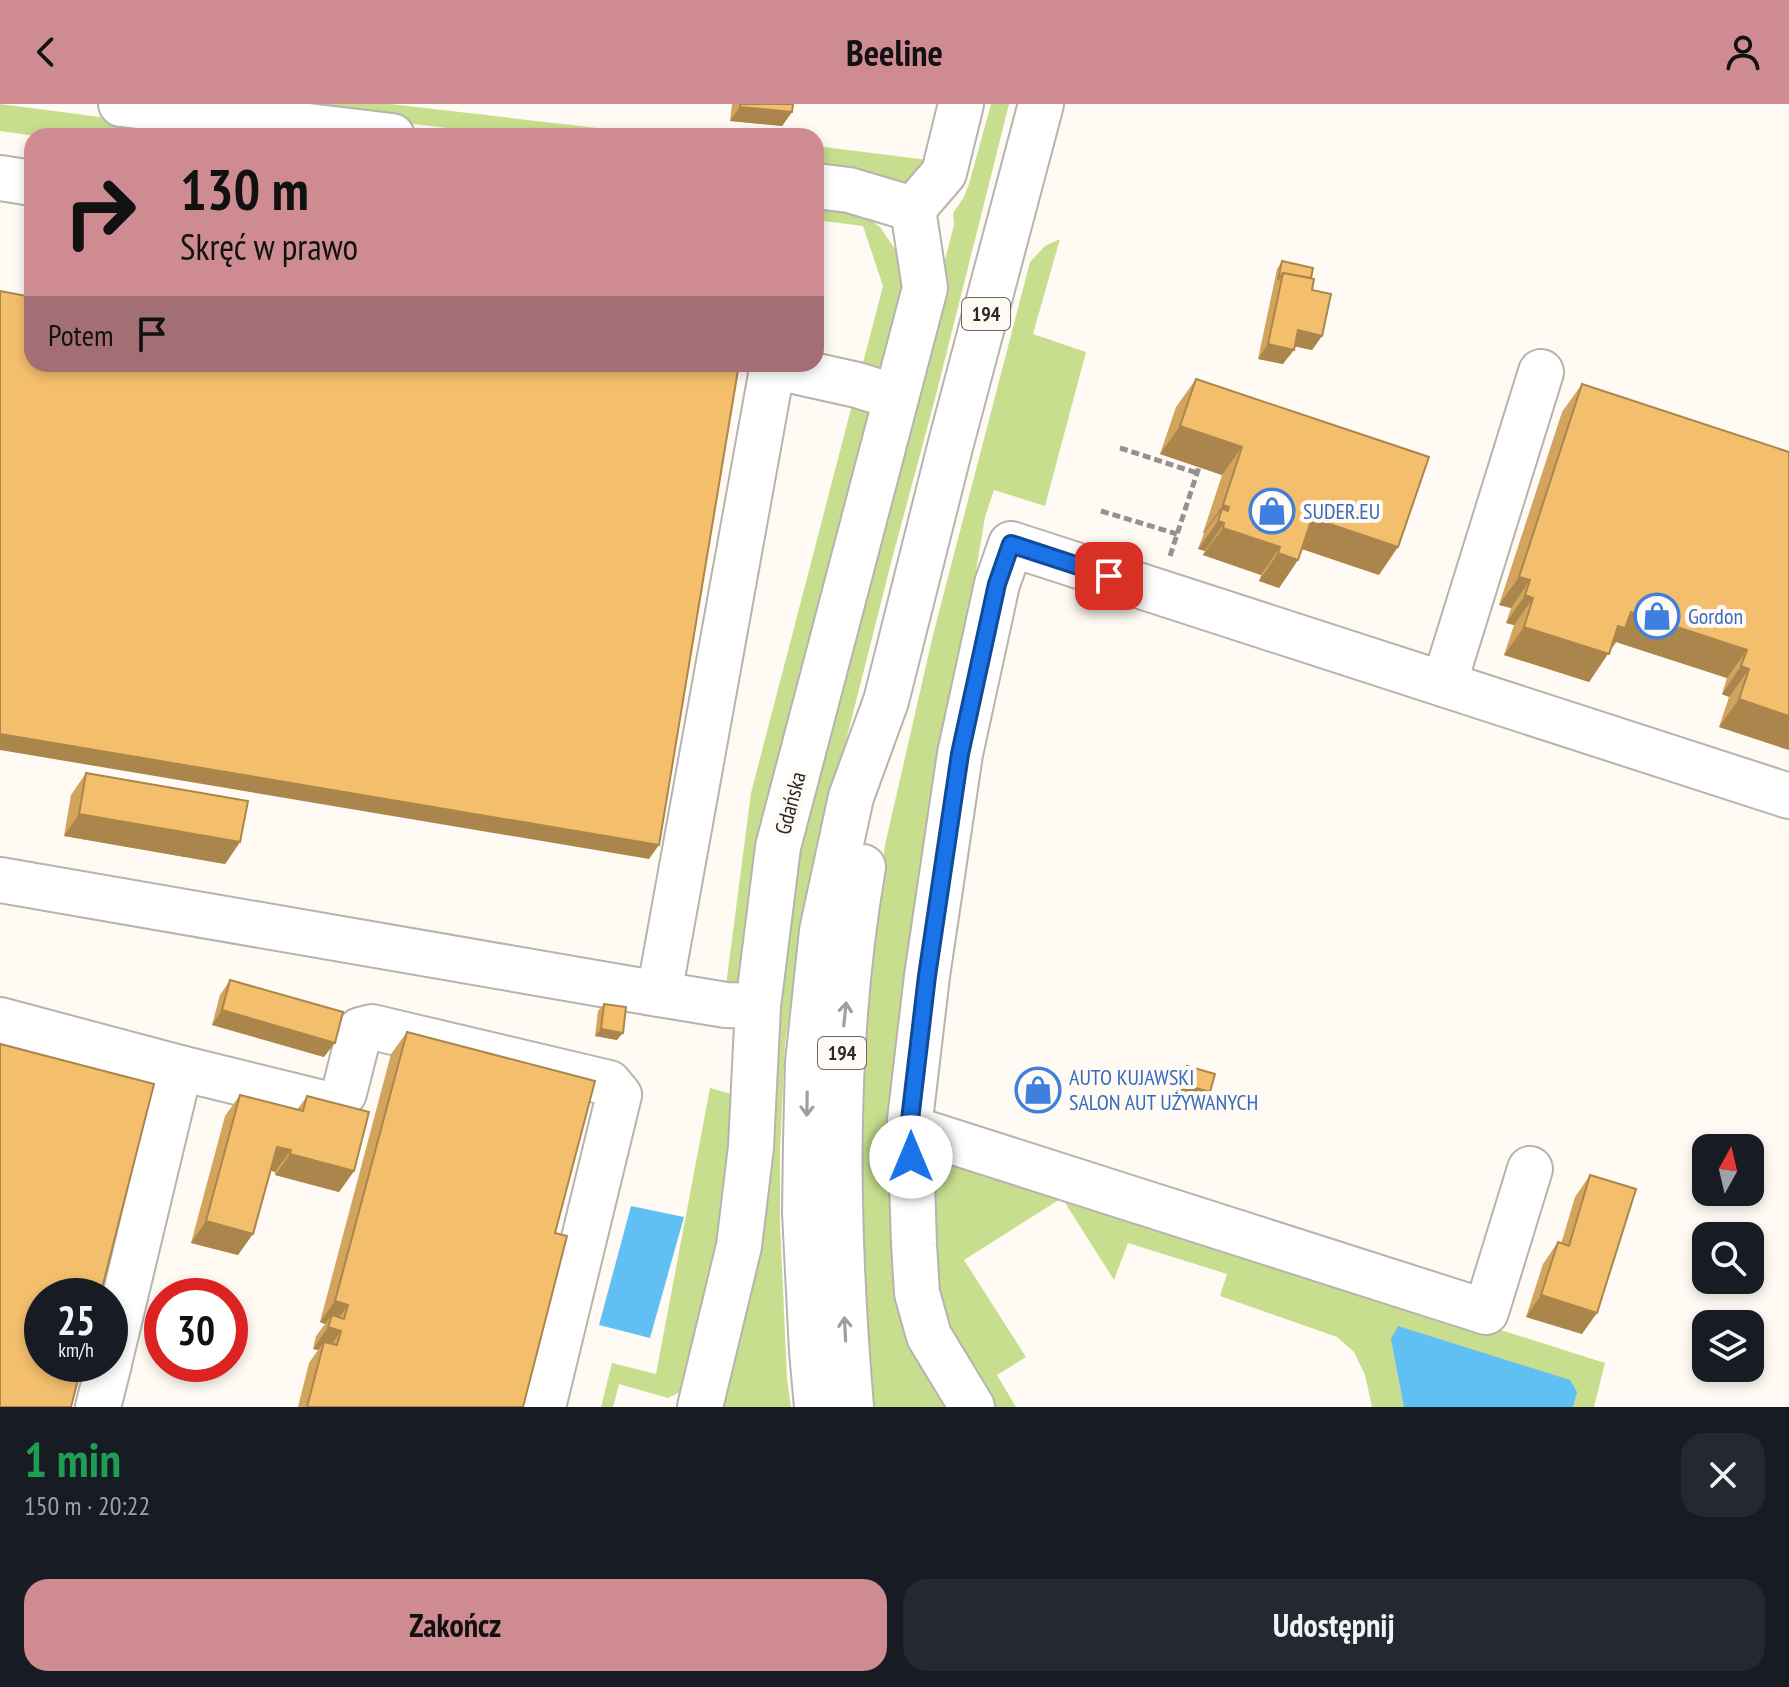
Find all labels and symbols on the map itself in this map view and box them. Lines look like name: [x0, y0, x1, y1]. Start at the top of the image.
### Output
road number: 194: [962, 298, 1010, 330]
shop icon: SUDER.EU: [1248, 487, 1296, 535]
place label: SUDER.EU: [1303, 497, 1380, 525]
pin: [1075, 542, 1143, 610]
shop icon: Gordon: [1633, 592, 1681, 640]
place label: Gordon: [1688, 602, 1743, 630]
street label: Gdańska: [768, 769, 812, 837]
one-way arrow: [838, 1001, 853, 1028]
road number: 194: [818, 1037, 866, 1069]
place label: AUTO KUJAWSKI SALON AUT UŻYWANYCH: [1069, 1063, 1258, 1116]
shop icon: AUTO KUJAWSKI SALON AUT UŻYWANYCH: [1014, 1066, 1062, 1114]
one-way arrow: [799, 1090, 814, 1117]
position arrow: [869, 1115, 953, 1199]
north arrow: [1692, 1134, 1764, 1206]
speed limit sign: 30: [144, 1278, 248, 1382]
one-way arrow: [837, 1316, 852, 1343]

